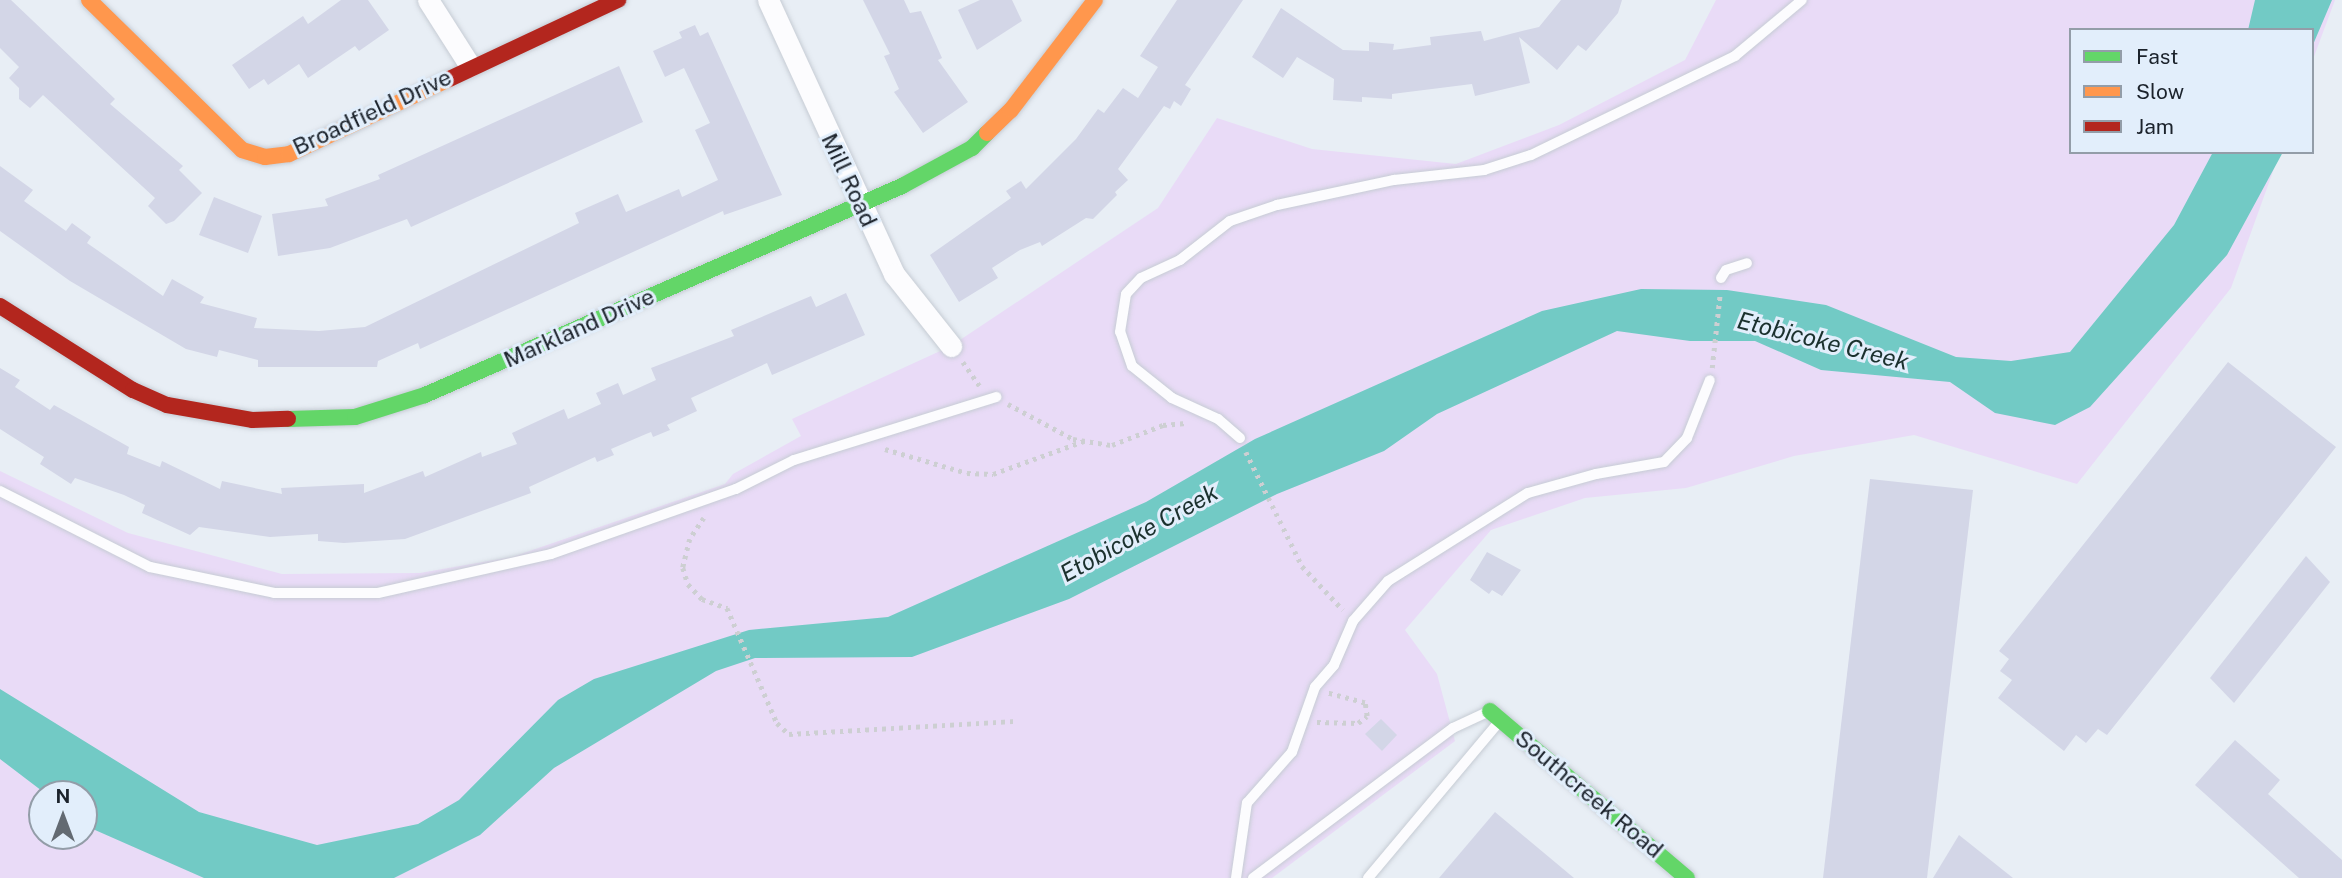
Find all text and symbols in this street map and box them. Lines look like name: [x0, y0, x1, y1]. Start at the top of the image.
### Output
legend: [2069, 28, 2314, 154]
text: Fast: [2136, 44, 2178, 69]
street label: Broadfield Drive: [288, 63, 456, 161]
text: Slow: [2136, 79, 2184, 104]
text: Jam: [2136, 114, 2174, 139]
street label: Mill Road: [815, 129, 883, 231]
street label: Markland Drive: [499, 282, 659, 374]
water label: Etobicoke Creek: [1734, 306, 1912, 376]
water label: Etobicoke Creek: [1055, 478, 1223, 588]
street label: Southcreek Road: [1510, 724, 1668, 864]
north arrow: [28, 780, 98, 850]
text: N: [56, 785, 70, 807]

